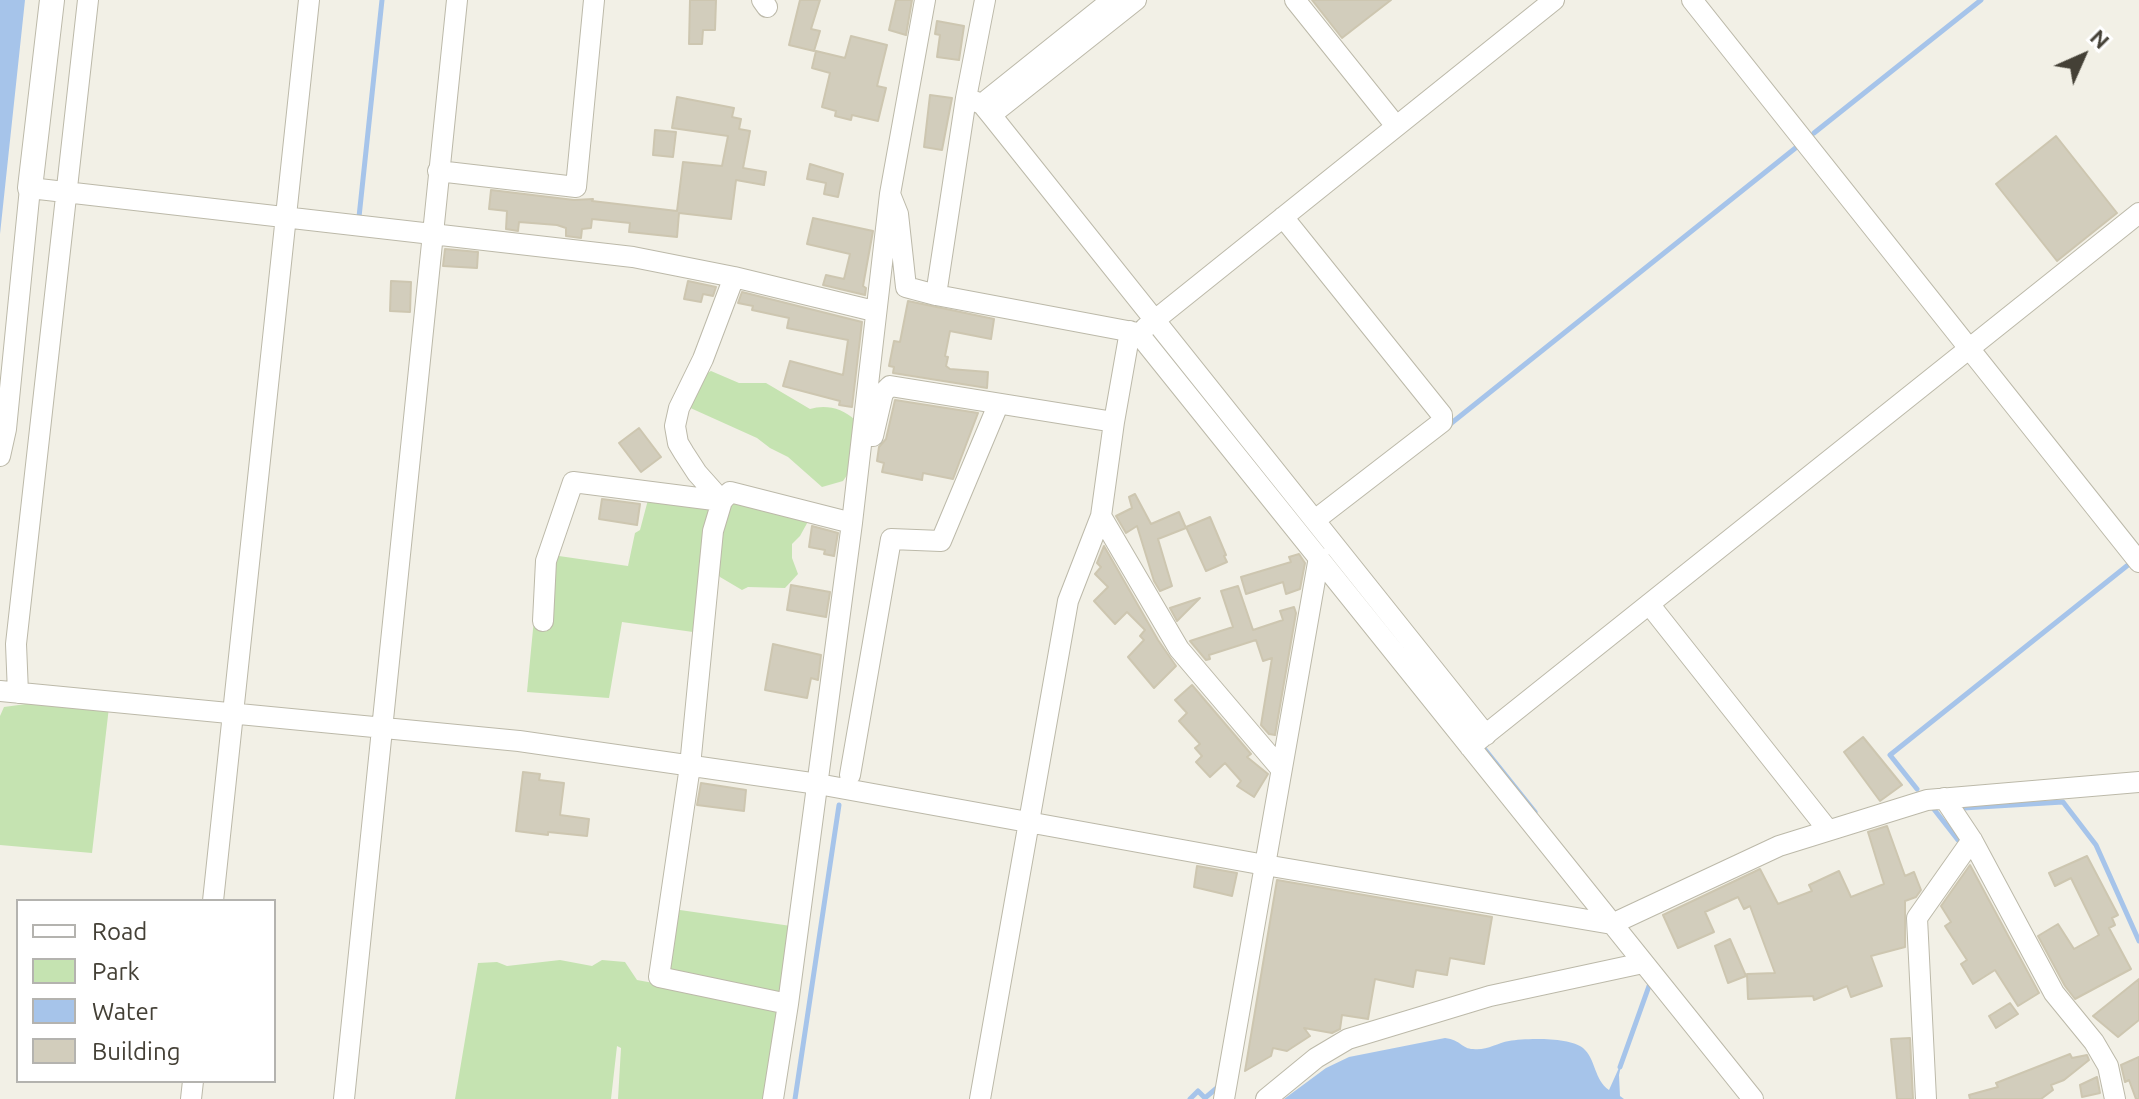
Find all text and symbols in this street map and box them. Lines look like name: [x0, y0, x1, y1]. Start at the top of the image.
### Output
north arrow: [2043, 16, 2123, 96]
text: N: [2086, 24, 2115, 53]
legend: [16, 899, 276, 1083]
text: Road: [92, 918, 147, 945]
text: Park: [92, 958, 140, 985]
text: Water: [92, 998, 158, 1025]
text: Building: [92, 1038, 180, 1065]

